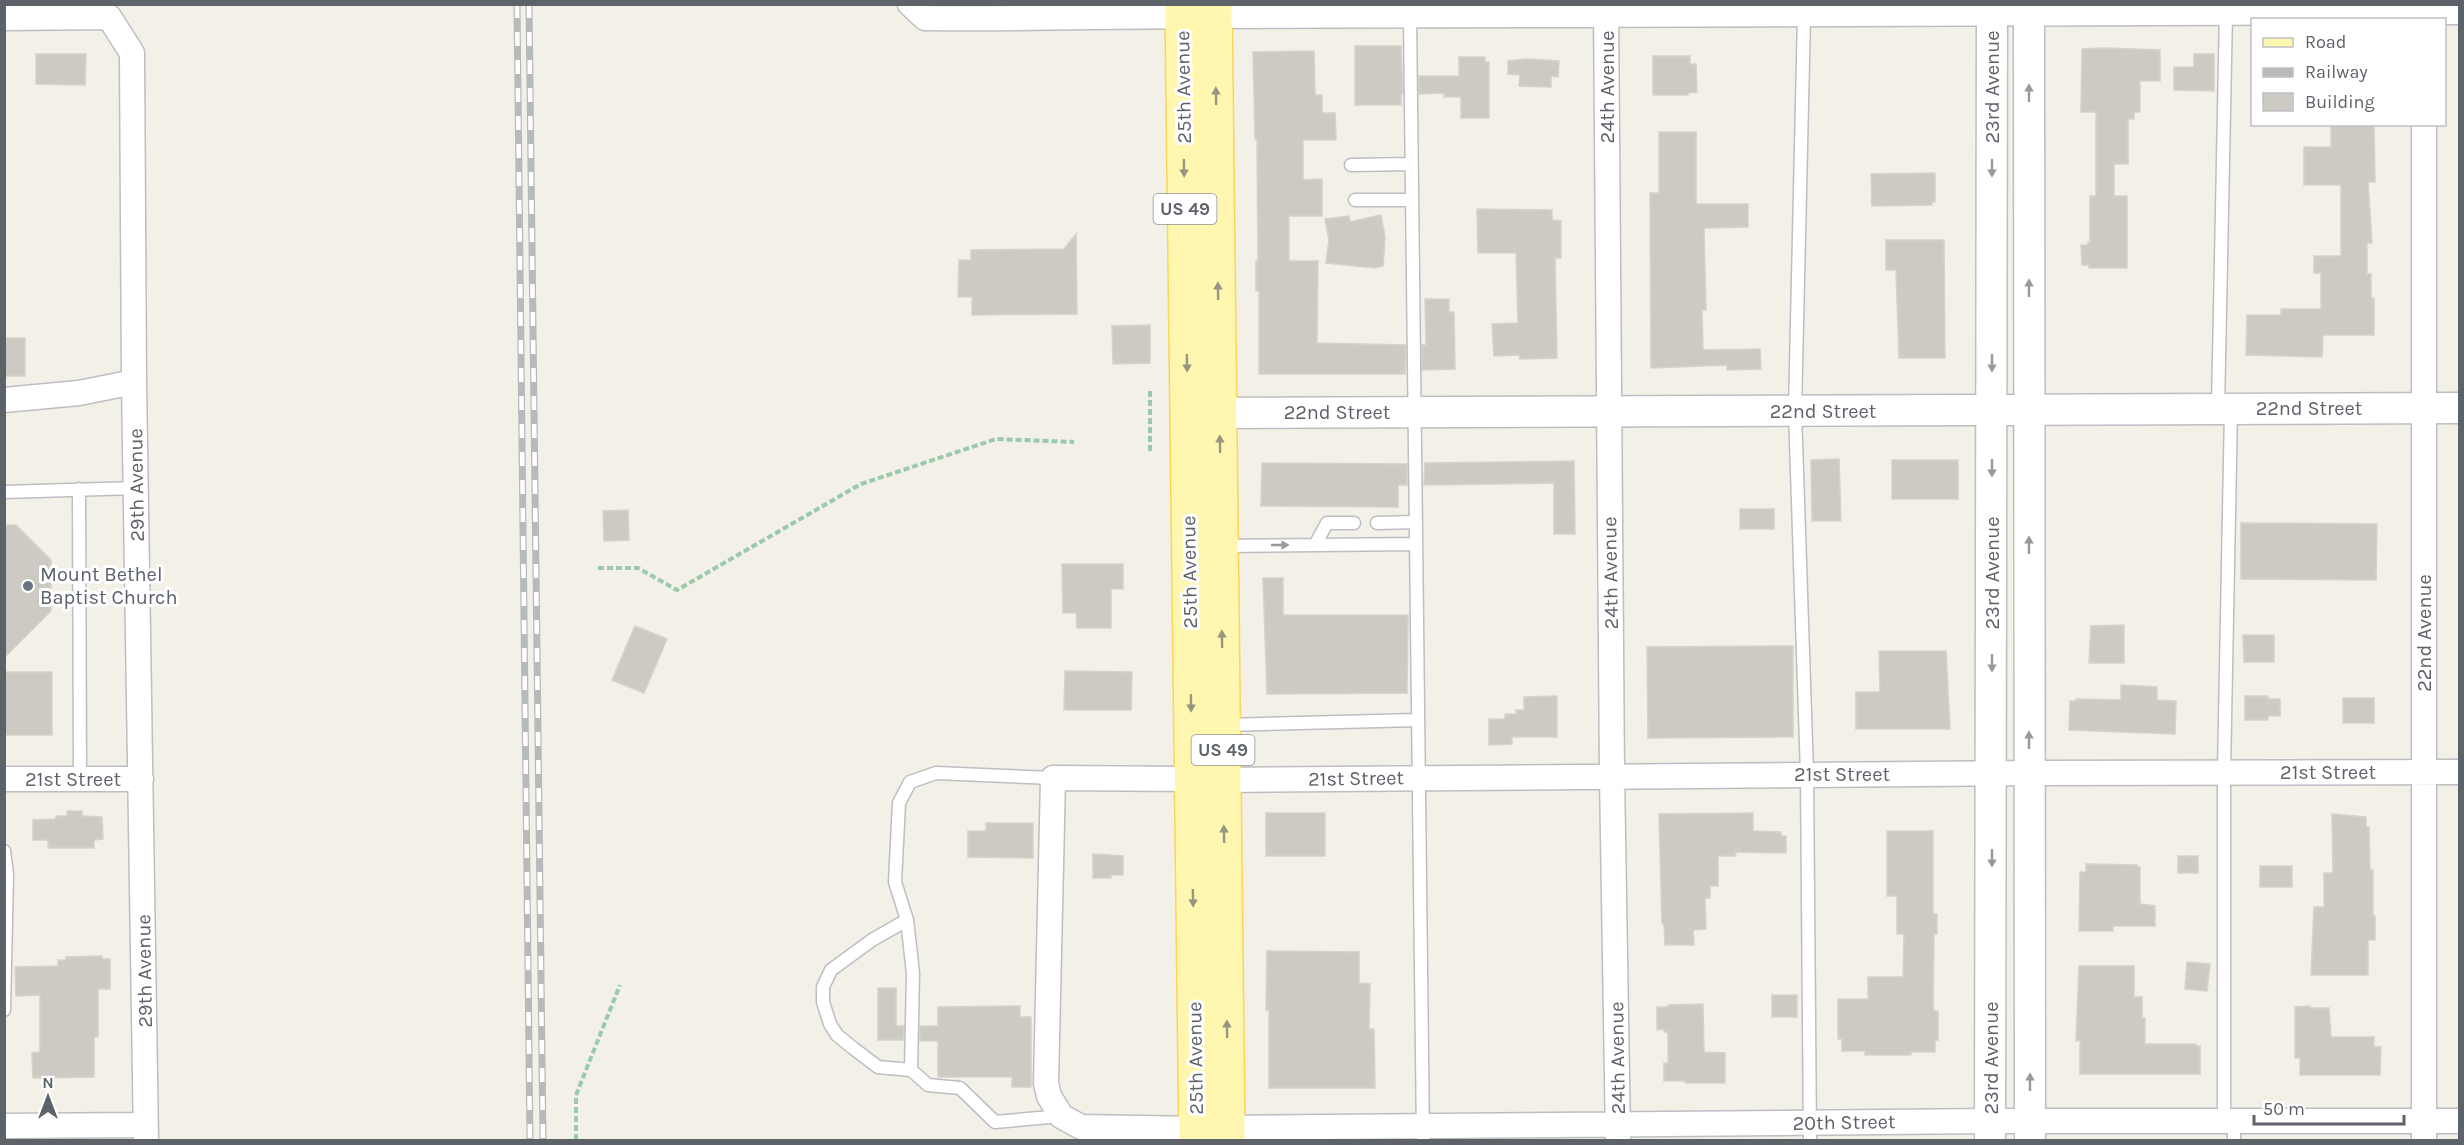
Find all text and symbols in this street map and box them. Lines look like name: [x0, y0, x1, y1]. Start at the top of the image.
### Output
legend: [2251, 18, 2446, 126]
street label: 25th Avenue: [1171, 30, 1196, 144]
street label: 23rd Avenue: [1981, 30, 2004, 144]
street label: 24th Avenue: [1596, 31, 1619, 143]
text: Road: [2305, 31, 2346, 53]
text: Railway: [2305, 61, 2368, 83]
one-way arrow: [2024, 84, 2034, 103]
one-way arrow: [1211, 87, 1221, 106]
text: Building: [2305, 91, 2375, 113]
one-way arrow: [1179, 158, 1189, 177]
one-way arrow: [1987, 158, 1997, 177]
road number: US 49: [1154, 194, 1216, 224]
one-way arrow: [2024, 279, 2034, 298]
one-way arrow: [1213, 282, 1223, 301]
one-way arrow: [1182, 353, 1191, 372]
one-way arrow: [1987, 353, 1997, 372]
street label: 22nd Street: [2256, 397, 2363, 420]
street label: 22nd Street: [1770, 400, 1877, 423]
street label: 22nd Street: [1284, 401, 1391, 424]
street label: 29th Avenue: [124, 428, 149, 542]
one-way arrow: [1215, 435, 1225, 454]
one-way arrow: [1987, 459, 1997, 478]
street label: 25th Avenue: [1177, 515, 1202, 629]
street label: 24th Avenue: [1598, 516, 1623, 630]
street label: 23rd Avenue: [1981, 516, 2004, 630]
one-way arrow: [2024, 536, 2034, 555]
one-way arrow: [1270, 540, 1289, 550]
place label: Mount Bethel Baptist Church: [40, 563, 177, 609]
street label: 22nd Avenue: [2413, 574, 2436, 692]
marker: Mount Bethel Baptist Church: [21, 579, 35, 593]
one-way arrow: [1217, 630, 1227, 649]
one-way arrow: [1987, 654, 1997, 673]
one-way arrow: [1186, 693, 1196, 712]
one-way arrow: [2024, 731, 2034, 750]
road number: US 49: [1192, 735, 1254, 765]
street label: 21st Street: [2280, 761, 2376, 784]
street label: 21st Street: [1794, 763, 1890, 786]
street label: 21st Street: [1308, 766, 1405, 791]
street label: 21st Street: [25, 768, 121, 791]
one-way arrow: [1219, 825, 1229, 844]
one-way arrow: [1987, 849, 1997, 868]
one-way arrow: [1188, 888, 1198, 907]
street label: 29th Avenue: [132, 914, 157, 1028]
street label: 25th Avenue: [1183, 1001, 1208, 1115]
street label: 24th Avenue: [1605, 1001, 1630, 1115]
street label: 23rd Avenue: [1980, 1001, 2003, 1115]
one-way arrow: [1222, 1020, 1232, 1039]
north arrow: [18, 1067, 78, 1127]
text: N: [42, 1073, 54, 1092]
one-way arrow: [2025, 1073, 2035, 1092]
scale bar: [2254, 1088, 2404, 1126]
text: 50 m: [2263, 1098, 2305, 1120]
street label: 20th Street: [1792, 1110, 1896, 1135]

